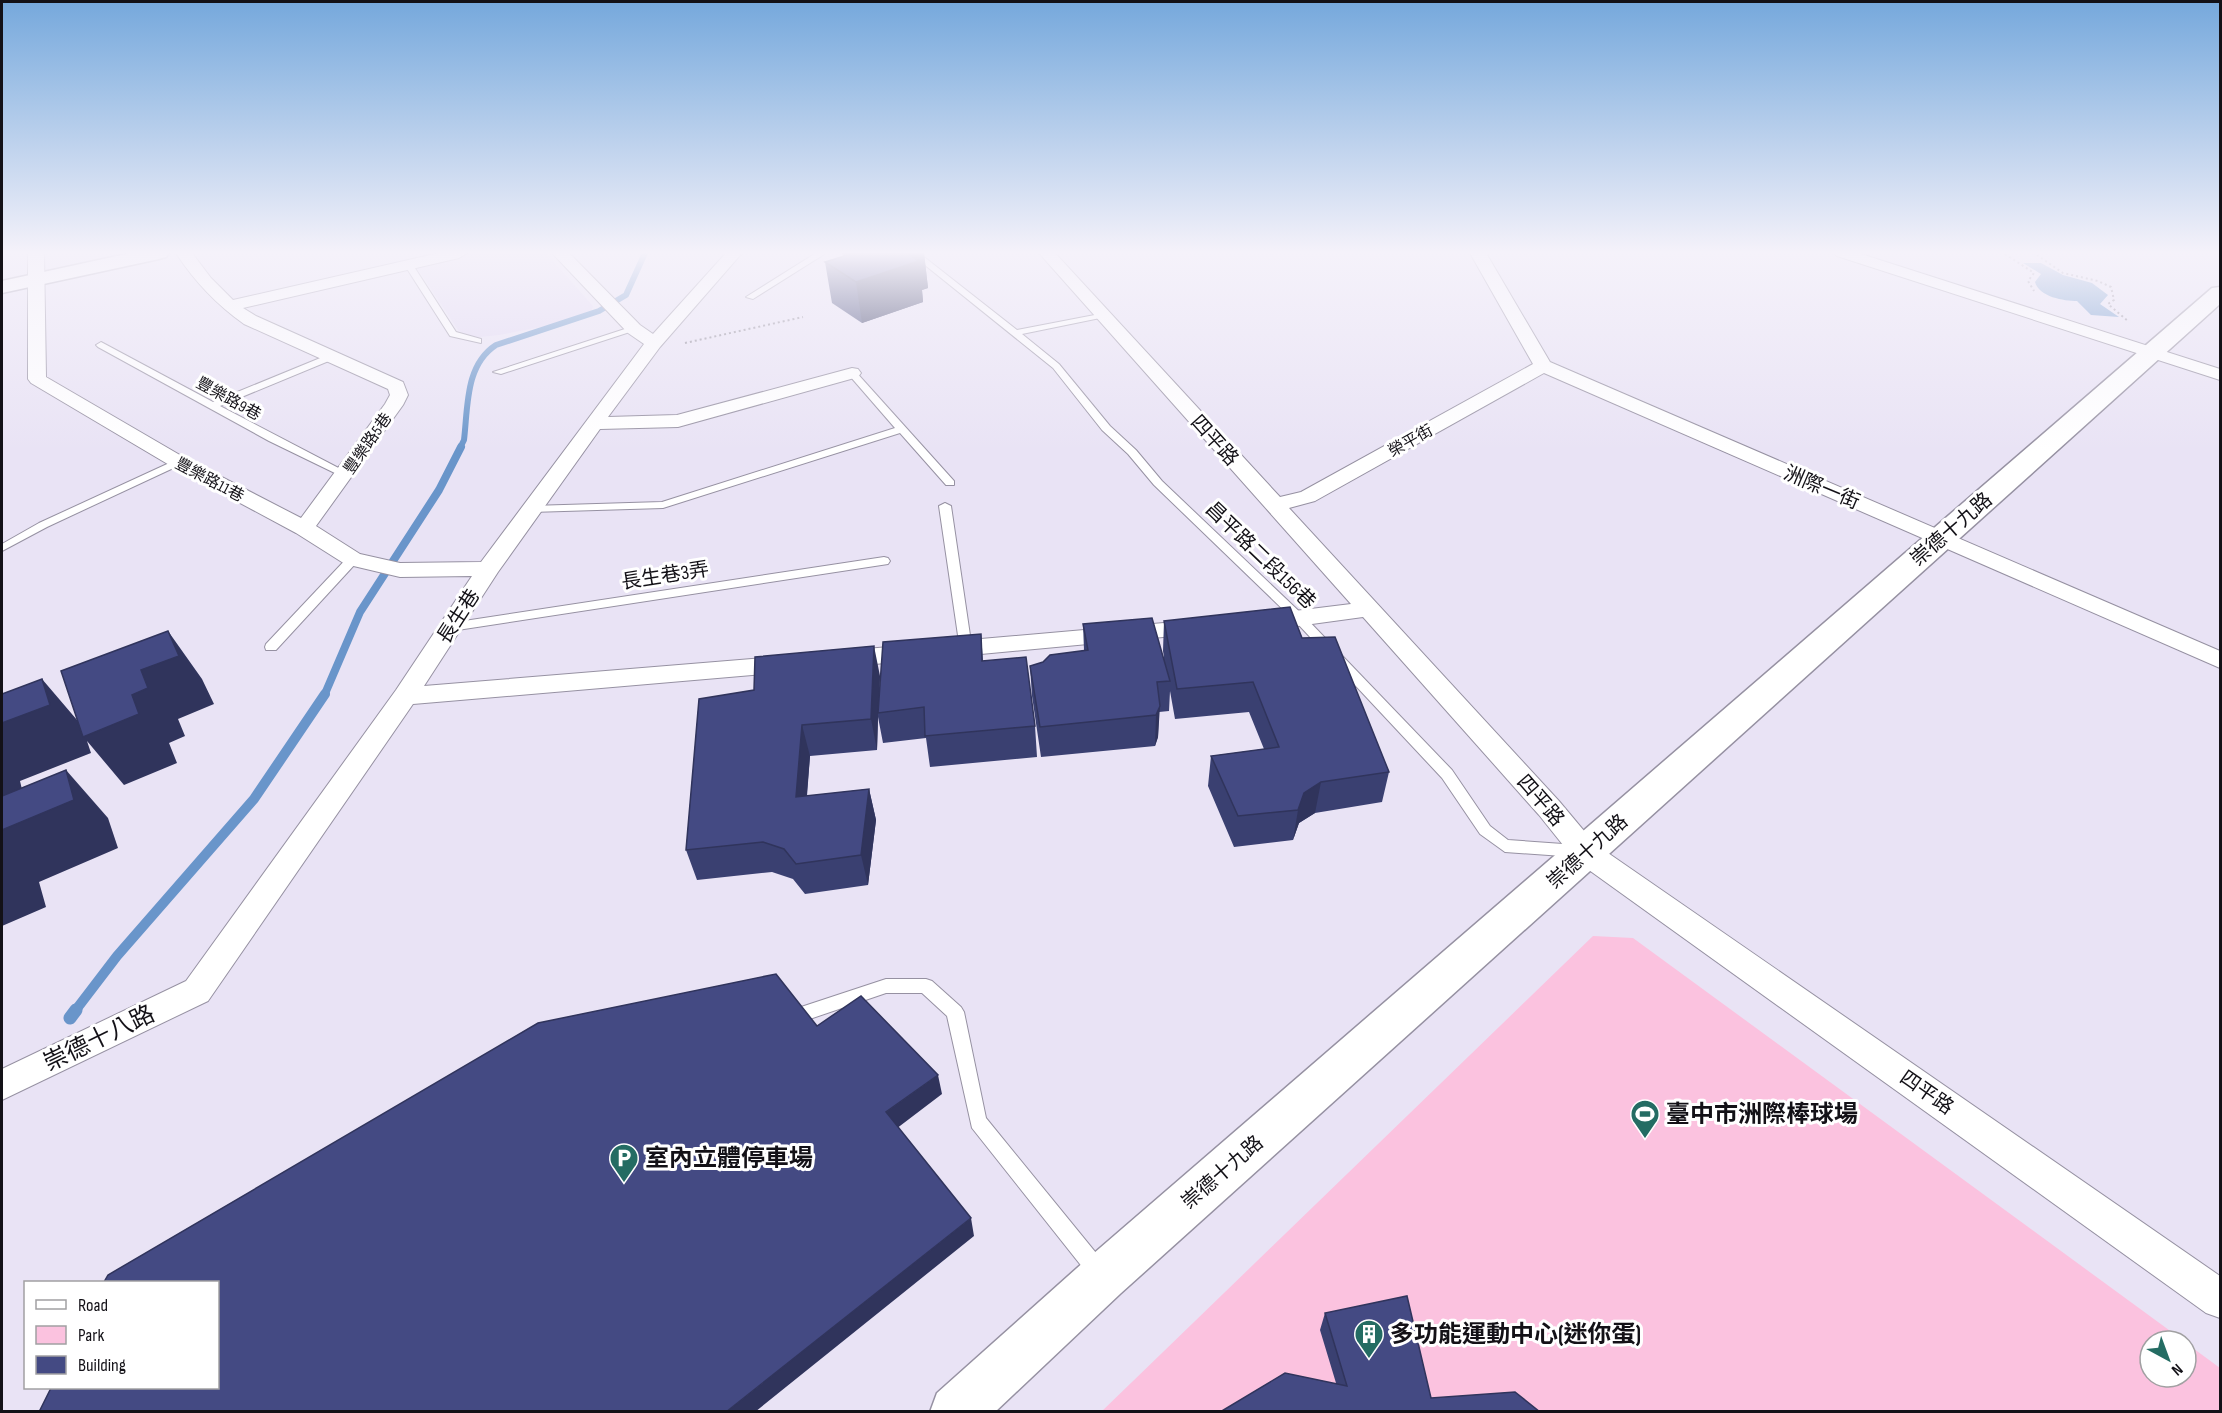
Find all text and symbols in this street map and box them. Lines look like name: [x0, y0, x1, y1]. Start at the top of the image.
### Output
street label: 豐樂路9巷: [193, 374, 264, 425]
street label: 豐樂路5巷: [340, 410, 396, 478]
street label: 四平路: [1185, 410, 1243, 471]
street label: 榮平街: [1385, 421, 1436, 461]
street label: 豐樂路11巷: [172, 454, 247, 506]
street label: 洲際一街: [1780, 461, 1863, 515]
street label: 崇德十九路: [1906, 488, 1997, 572]
street label: 昌平路二段156巷: [1200, 497, 1320, 614]
street label: 長生巷3弄: [620, 557, 711, 595]
street label: 長生巷: [432, 585, 485, 648]
street label: 四平路: [1512, 770, 1569, 831]
street label: 崇德十九路: [1542, 809, 1633, 894]
street label: 崇德十八路: [39, 999, 160, 1078]
street label: 四平路: [1895, 1066, 1958, 1120]
sports icon: 臺中市洲際棒球場: [1629, 1098, 1661, 1140]
place label: 臺中市洲際棒球場: [1666, 1100, 1858, 1129]
street label: 崇德十九路: [1177, 1131, 1268, 1215]
parking icon: 室內立體停車場: [608, 1142, 640, 1184]
place label: 室內立體停車場: [645, 1144, 813, 1173]
legend: [24, 1281, 219, 1389]
text: Road: [78, 1295, 108, 1316]
building icon: 多功能運動中心(迷你蛋): [1353, 1318, 1385, 1360]
place label: 多功能運動中心(迷你蛋): [1390, 1320, 1641, 1349]
text: Park: [78, 1325, 104, 1346]
north arrow: [2138, 1329, 2198, 1389]
text: Building: [78, 1355, 126, 1376]
text: N: [2167, 1359, 2186, 1379]

